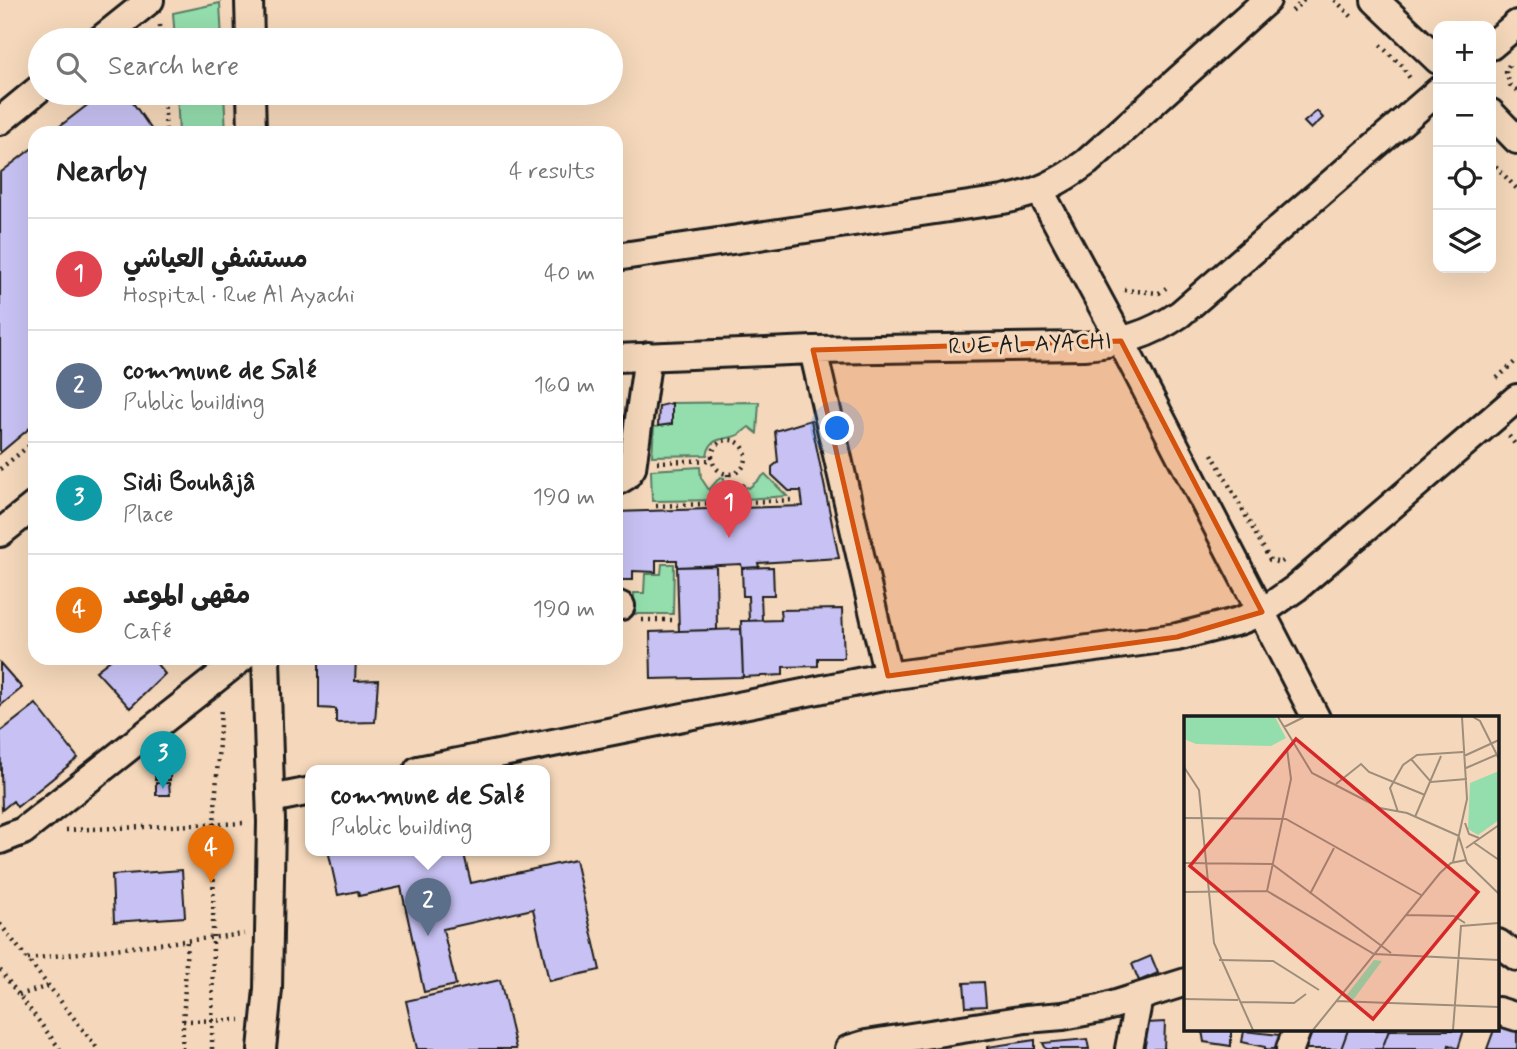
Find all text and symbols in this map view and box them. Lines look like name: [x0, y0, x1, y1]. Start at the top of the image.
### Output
map controls: [1433, 21, 1496, 273]
button: +: [1433, 21, 1496, 84]
search box: [28, 28, 623, 105]
icon: search: [52, 48, 90, 86]
text: Search here: [108, 50, 239, 84]
button: −: [1433, 84, 1496, 147]
button: locate: [1433, 147, 1496, 210]
text: Nearby: [56, 152, 147, 191]
text: 4 results: [509, 157, 595, 187]
button: layers: [1433, 210, 1496, 273]
text: مستشفي العياشي: [123, 243, 308, 277]
text: 1: [74, 259, 84, 289]
text: 40 m: [544, 259, 595, 289]
text: Hospital · Rue Al Ayachi: [123, 281, 355, 311]
street label: RUE AL AYACHI: [948, 327, 1112, 363]
text: commune de Salé: [123, 354, 317, 388]
text: 2: [73, 371, 85, 401]
text: 160 m: [534, 371, 595, 401]
text: Public building: [123, 388, 265, 418]
your location: [820, 411, 854, 445]
text: Sidi Bouhâjâ: [123, 466, 255, 500]
pin: 1: [706, 480, 752, 538]
text: 3: [74, 483, 84, 513]
text: 190 m: [533, 483, 595, 513]
text: Place: [123, 500, 174, 530]
text: مقهى الموعد: [123, 579, 250, 613]
text: 4: [72, 595, 86, 625]
text: 190 m: [533, 595, 595, 625]
text: Café: [123, 617, 172, 647]
inset map: [1184, 716, 1500, 1032]
pin: 3: [140, 731, 186, 789]
popup: [305, 765, 550, 856]
text: commune de Salé: [331, 779, 524, 813]
text: Public building: [331, 813, 472, 843]
pin: 4: [188, 825, 234, 883]
pin: 2: [405, 878, 451, 936]

